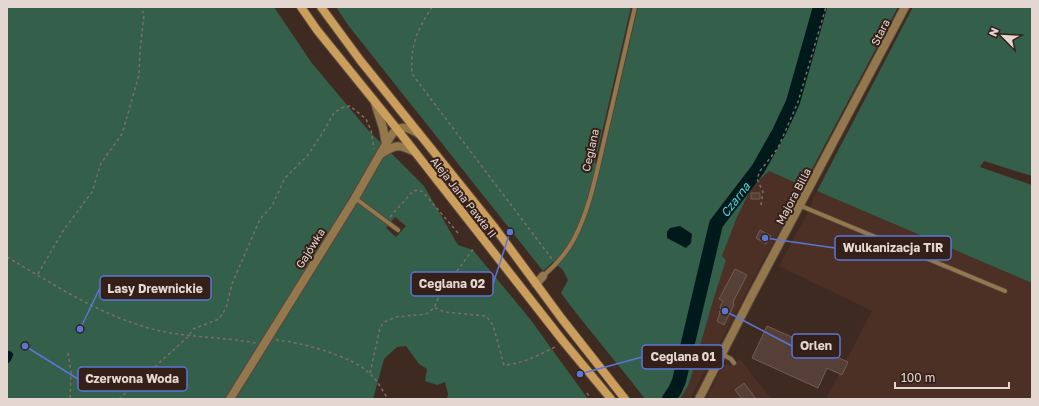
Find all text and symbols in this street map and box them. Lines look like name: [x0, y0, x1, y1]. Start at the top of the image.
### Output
north arrow: [983, 16, 1023, 56]
street label: Stara: [868, 17, 892, 47]
text: N: [986, 25, 1001, 38]
street label: Ceglana: [579, 127, 601, 173]
street label: Aleja Jana Pawła II: [429, 154, 499, 240]
street label: Majora Billa: [773, 166, 813, 226]
water label: Czarna: [717, 178, 754, 220]
street label: Gajówka: [293, 226, 327, 270]
callout: Wulkanizacja TIR: [835, 236, 951, 260]
text: Wulkanizacja TIR: [843, 240, 943, 255]
callout: Ceglana 02: [411, 272, 493, 296]
callout: Lasy Drewnickie: [100, 276, 211, 300]
text: Ceglana 02: [419, 276, 485, 291]
text: Lasy Drewnickie: [107, 281, 203, 296]
callout: Orlen: [792, 334, 840, 358]
text: Orlen: [800, 338, 832, 353]
callout: Ceglana 01: [642, 345, 723, 369]
text: Ceglana 01: [650, 349, 716, 364]
scale bar: [895, 364, 1009, 390]
callout: Czerwona Woda: [78, 367, 187, 391]
text: 100 m: [901, 370, 935, 385]
text: Czerwona Woda: [85, 371, 179, 386]

